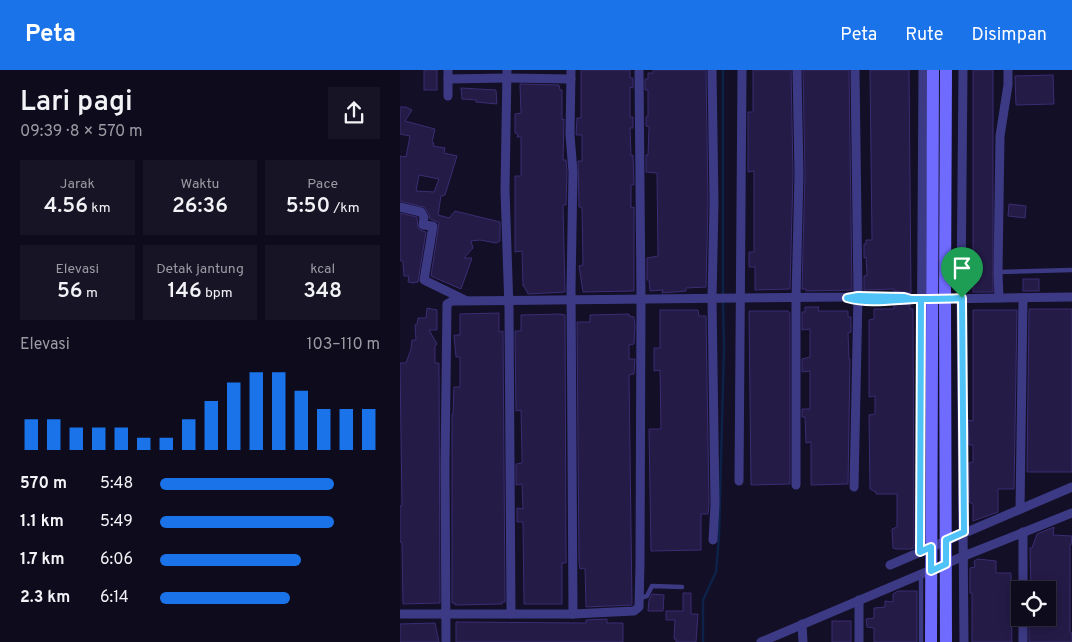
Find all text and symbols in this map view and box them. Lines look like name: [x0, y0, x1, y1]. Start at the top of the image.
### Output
text: Peta: [25, 20, 76, 50]
text: Peta: [840, 24, 877, 47]
text: Rute: [905, 24, 943, 47]
text: Disimpan: [971, 24, 1047, 47]
text: Lari pagi: [20, 85, 133, 121]
button: share: [328, 87, 380, 139]
text: 09:39 · 8 × 570 m: [20, 122, 143, 142]
text: Jarak: [60, 176, 95, 193]
text: Waktu: [181, 176, 219, 193]
text: Pace: [307, 176, 338, 193]
text: 4.56: [44, 193, 88, 220]
text: 26:36: [172, 193, 228, 220]
text: 5:50: [286, 193, 330, 220]
text: km: [88, 200, 111, 217]
text: /km: [330, 200, 360, 217]
pin: [941, 247, 983, 298]
icon: arrive: [948, 254, 976, 282]
text: Elevasi: [55, 261, 99, 278]
text: Detak jantung: [156, 261, 244, 278]
text: kcal: [310, 261, 335, 278]
text: 56: [57, 278, 83, 305]
text: 146: [167, 278, 202, 305]
text: 348: [303, 278, 342, 305]
text: m: [83, 285, 98, 302]
text: bpm: [202, 285, 233, 302]
text: Elevasi: [20, 335, 70, 355]
text: 103–110 m: [307, 335, 380, 355]
text: 570 m: [20, 474, 67, 494]
text: 5:48: [100, 474, 133, 494]
text: 1.1 km: [20, 512, 64, 532]
text: 5:49: [100, 512, 133, 532]
text: 1.7 km: [20, 550, 65, 570]
text: 6:06: [100, 550, 133, 570]
map controls: [1011, 581, 1056, 626]
button: locate: [1011, 581, 1056, 626]
text: 2.3 km: [20, 588, 70, 608]
text: 6:14: [100, 588, 129, 608]

